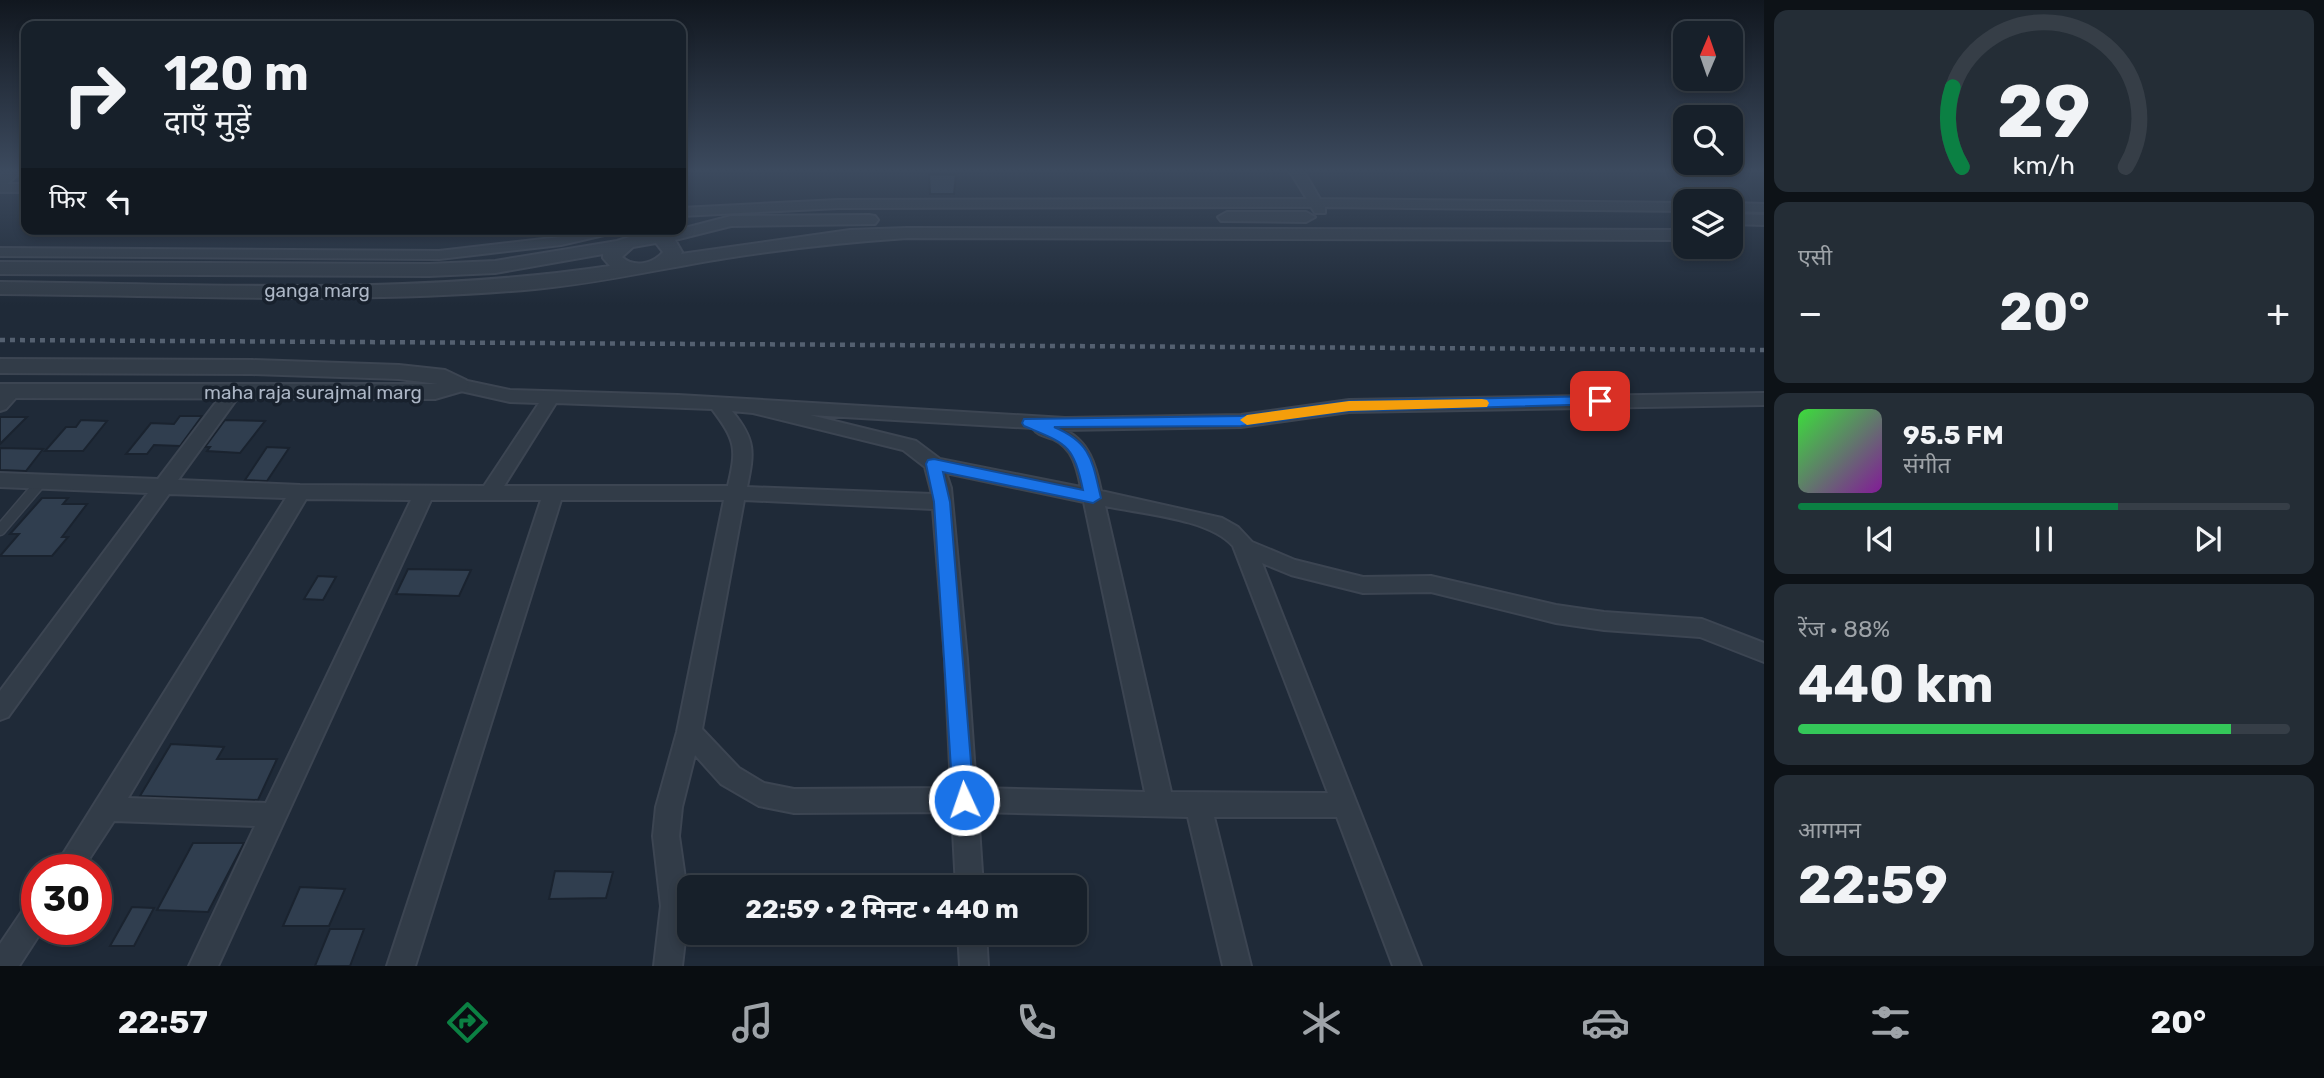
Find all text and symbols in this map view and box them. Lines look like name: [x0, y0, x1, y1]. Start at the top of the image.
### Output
north arrow: [1673, 21, 1743, 91]
map controls: [1673, 21, 1743, 259]
text: 120 m: [164, 44, 309, 102]
icon: right: [49, 49, 140, 140]
text: 29: [1997, 69, 2091, 155]
text: दाएँ मुड़ें: [164, 103, 251, 141]
button: search: [1673, 105, 1743, 175]
text: km/h: [2013, 151, 2075, 180]
icon: left: [100, 182, 138, 220]
text: फिर: [49, 184, 86, 215]
button: layers: [1673, 189, 1743, 259]
text: एसी: [1798, 243, 1832, 271]
street label: ganga marg: [264, 279, 370, 302]
text: 20°: [1999, 281, 2090, 343]
text: −: [1798, 290, 1823, 336]
text: +: [2266, 290, 2290, 336]
pin: [1570, 371, 1630, 431]
street label: maha raja surajmal marg: [204, 381, 422, 404]
icon: arrive: [1581, 382, 1619, 420]
text: 95.5 FM: [1903, 420, 2004, 451]
text: संगीत: [1903, 451, 1951, 479]
icon: previous: [1861, 520, 1899, 558]
icon: pause: [2025, 520, 2063, 558]
icon: next: [2189, 520, 2227, 558]
text: रेंज · 88%: [1798, 615, 1890, 643]
text: 440 km: [1798, 653, 1994, 715]
position arrow: [927, 763, 1001, 837]
text: आगमन: [1798, 816, 1861, 844]
speed limit sign: 30: [21, 854, 112, 945]
text: 22:59: [1798, 854, 1948, 916]
text: 22:59 · 2 मिनट · 440 m: [745, 894, 1019, 925]
icon: directions: [443, 998, 492, 1047]
icon: music: [728, 998, 777, 1047]
icon: phone: [1012, 998, 1061, 1047]
icon: climate: [1297, 998, 1346, 1047]
icon: car: [1581, 998, 1630, 1047]
icon: filters: [1866, 998, 1915, 1047]
text: 22:57: [118, 1003, 208, 1041]
text: 20°: [2150, 1003, 2206, 1041]

